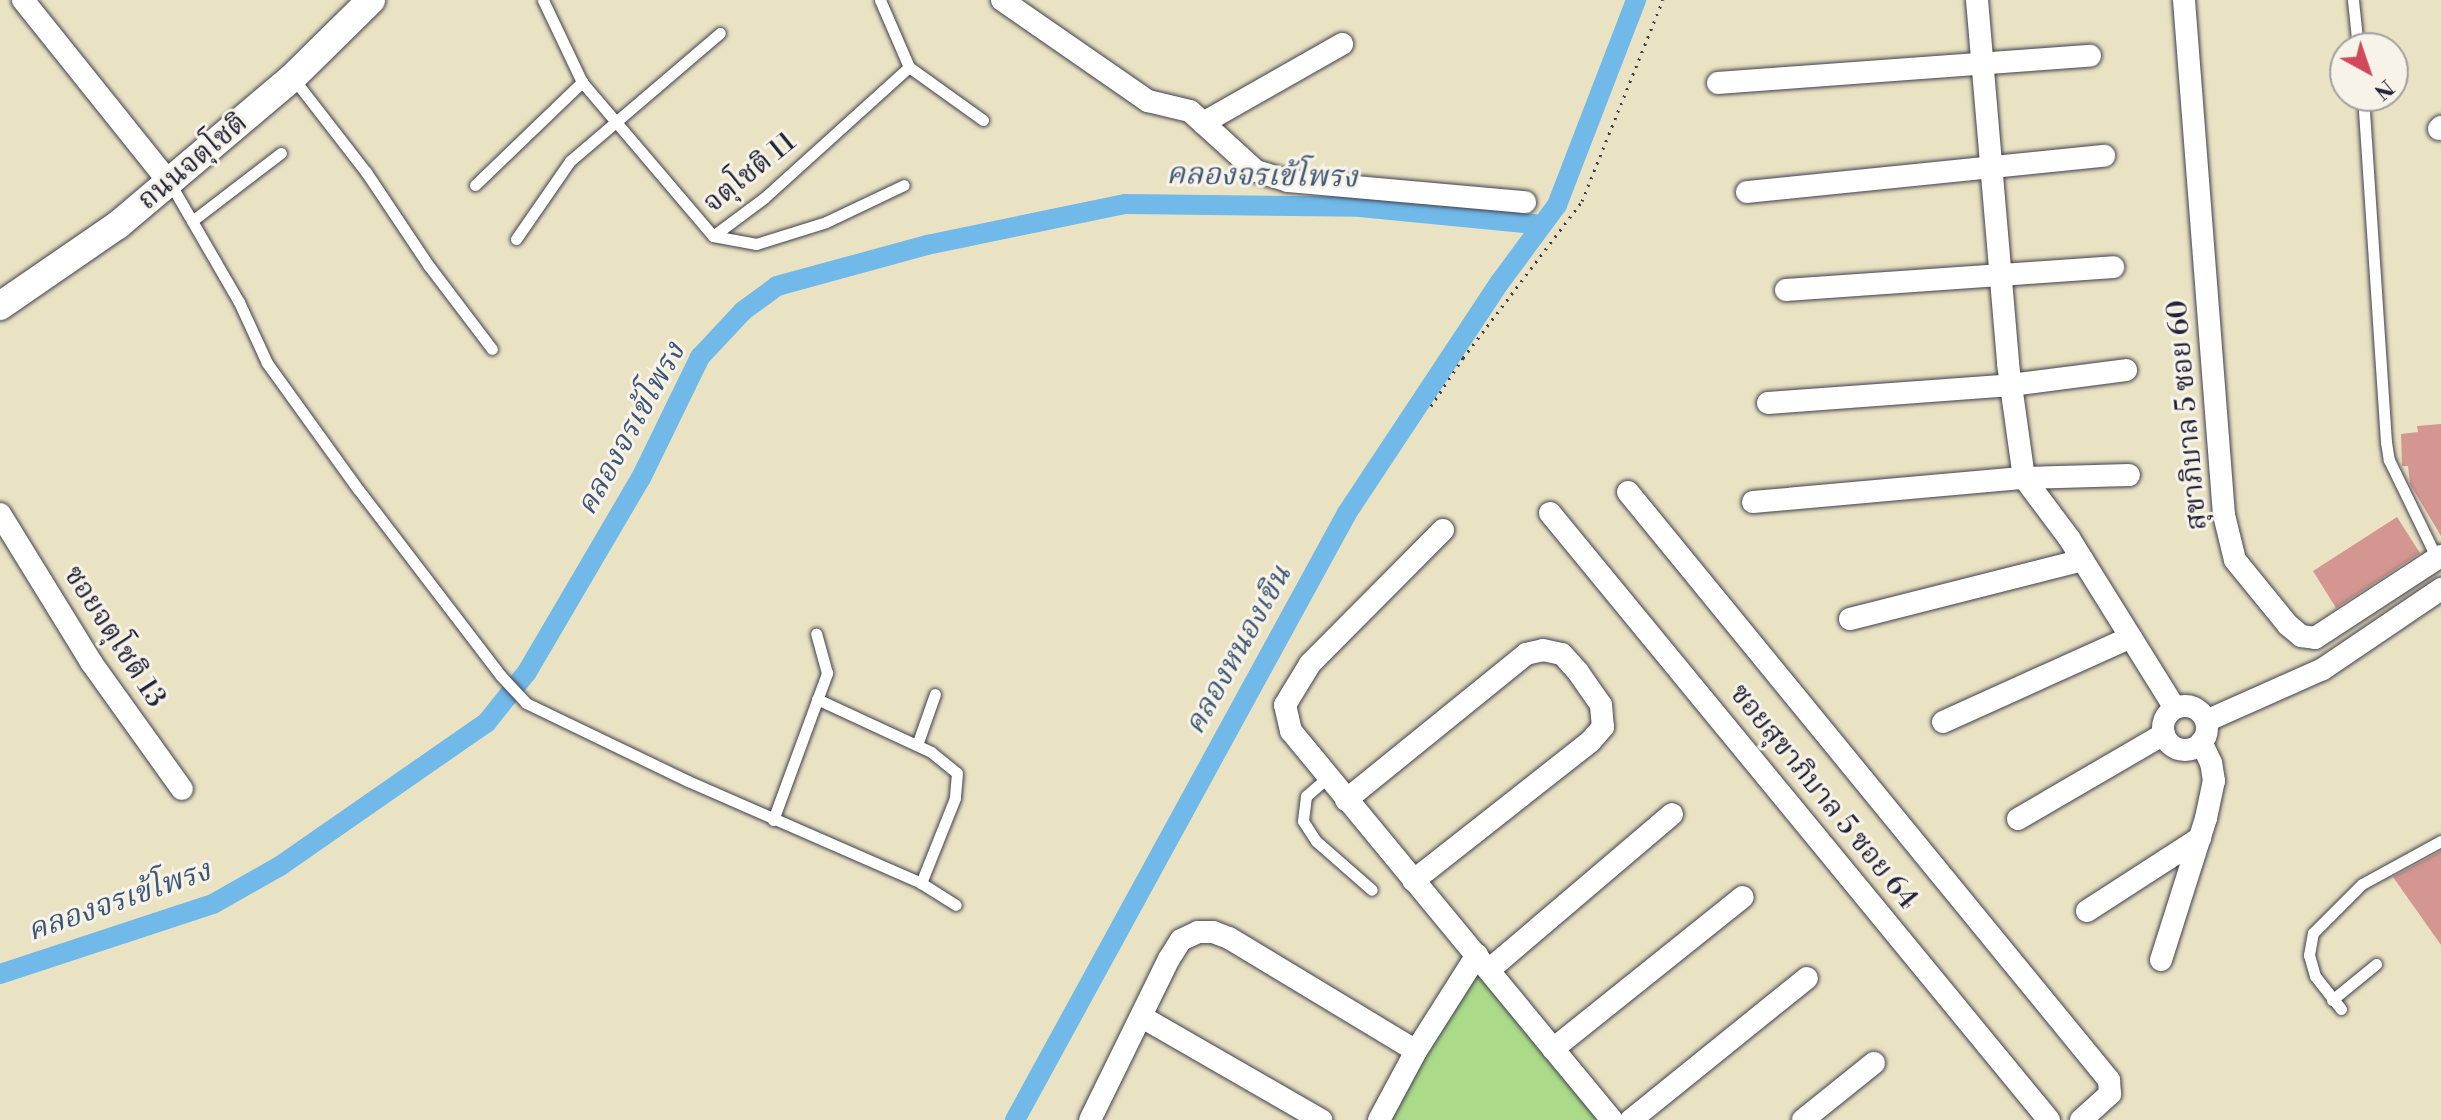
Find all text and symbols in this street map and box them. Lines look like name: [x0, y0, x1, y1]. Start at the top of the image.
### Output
north arrow: [2329, 32, 2409, 112]
text: N: [2368, 73, 2399, 105]
street label: ถนนจตุโชติ: [131, 106, 255, 218]
street label: จตุโชติ 11: [697, 126, 803, 220]
water label: คลองจรเข้โพรง: [1166, 156, 1358, 196]
street label: สุขาภิบาล 5 ซอย 60: [2161, 298, 2215, 532]
water label: คลองจรเข้โพรง: [569, 336, 693, 522]
water label: คลองหนองเขิน: [1177, 559, 1299, 741]
street label: ซอยจตุโชติ 13: [56, 560, 172, 714]
street label: ซอยสุขาภิบาล 5 ซอย 64: [1722, 678, 1924, 916]
water label: คลองจรเข้โพรง: [23, 853, 215, 949]

